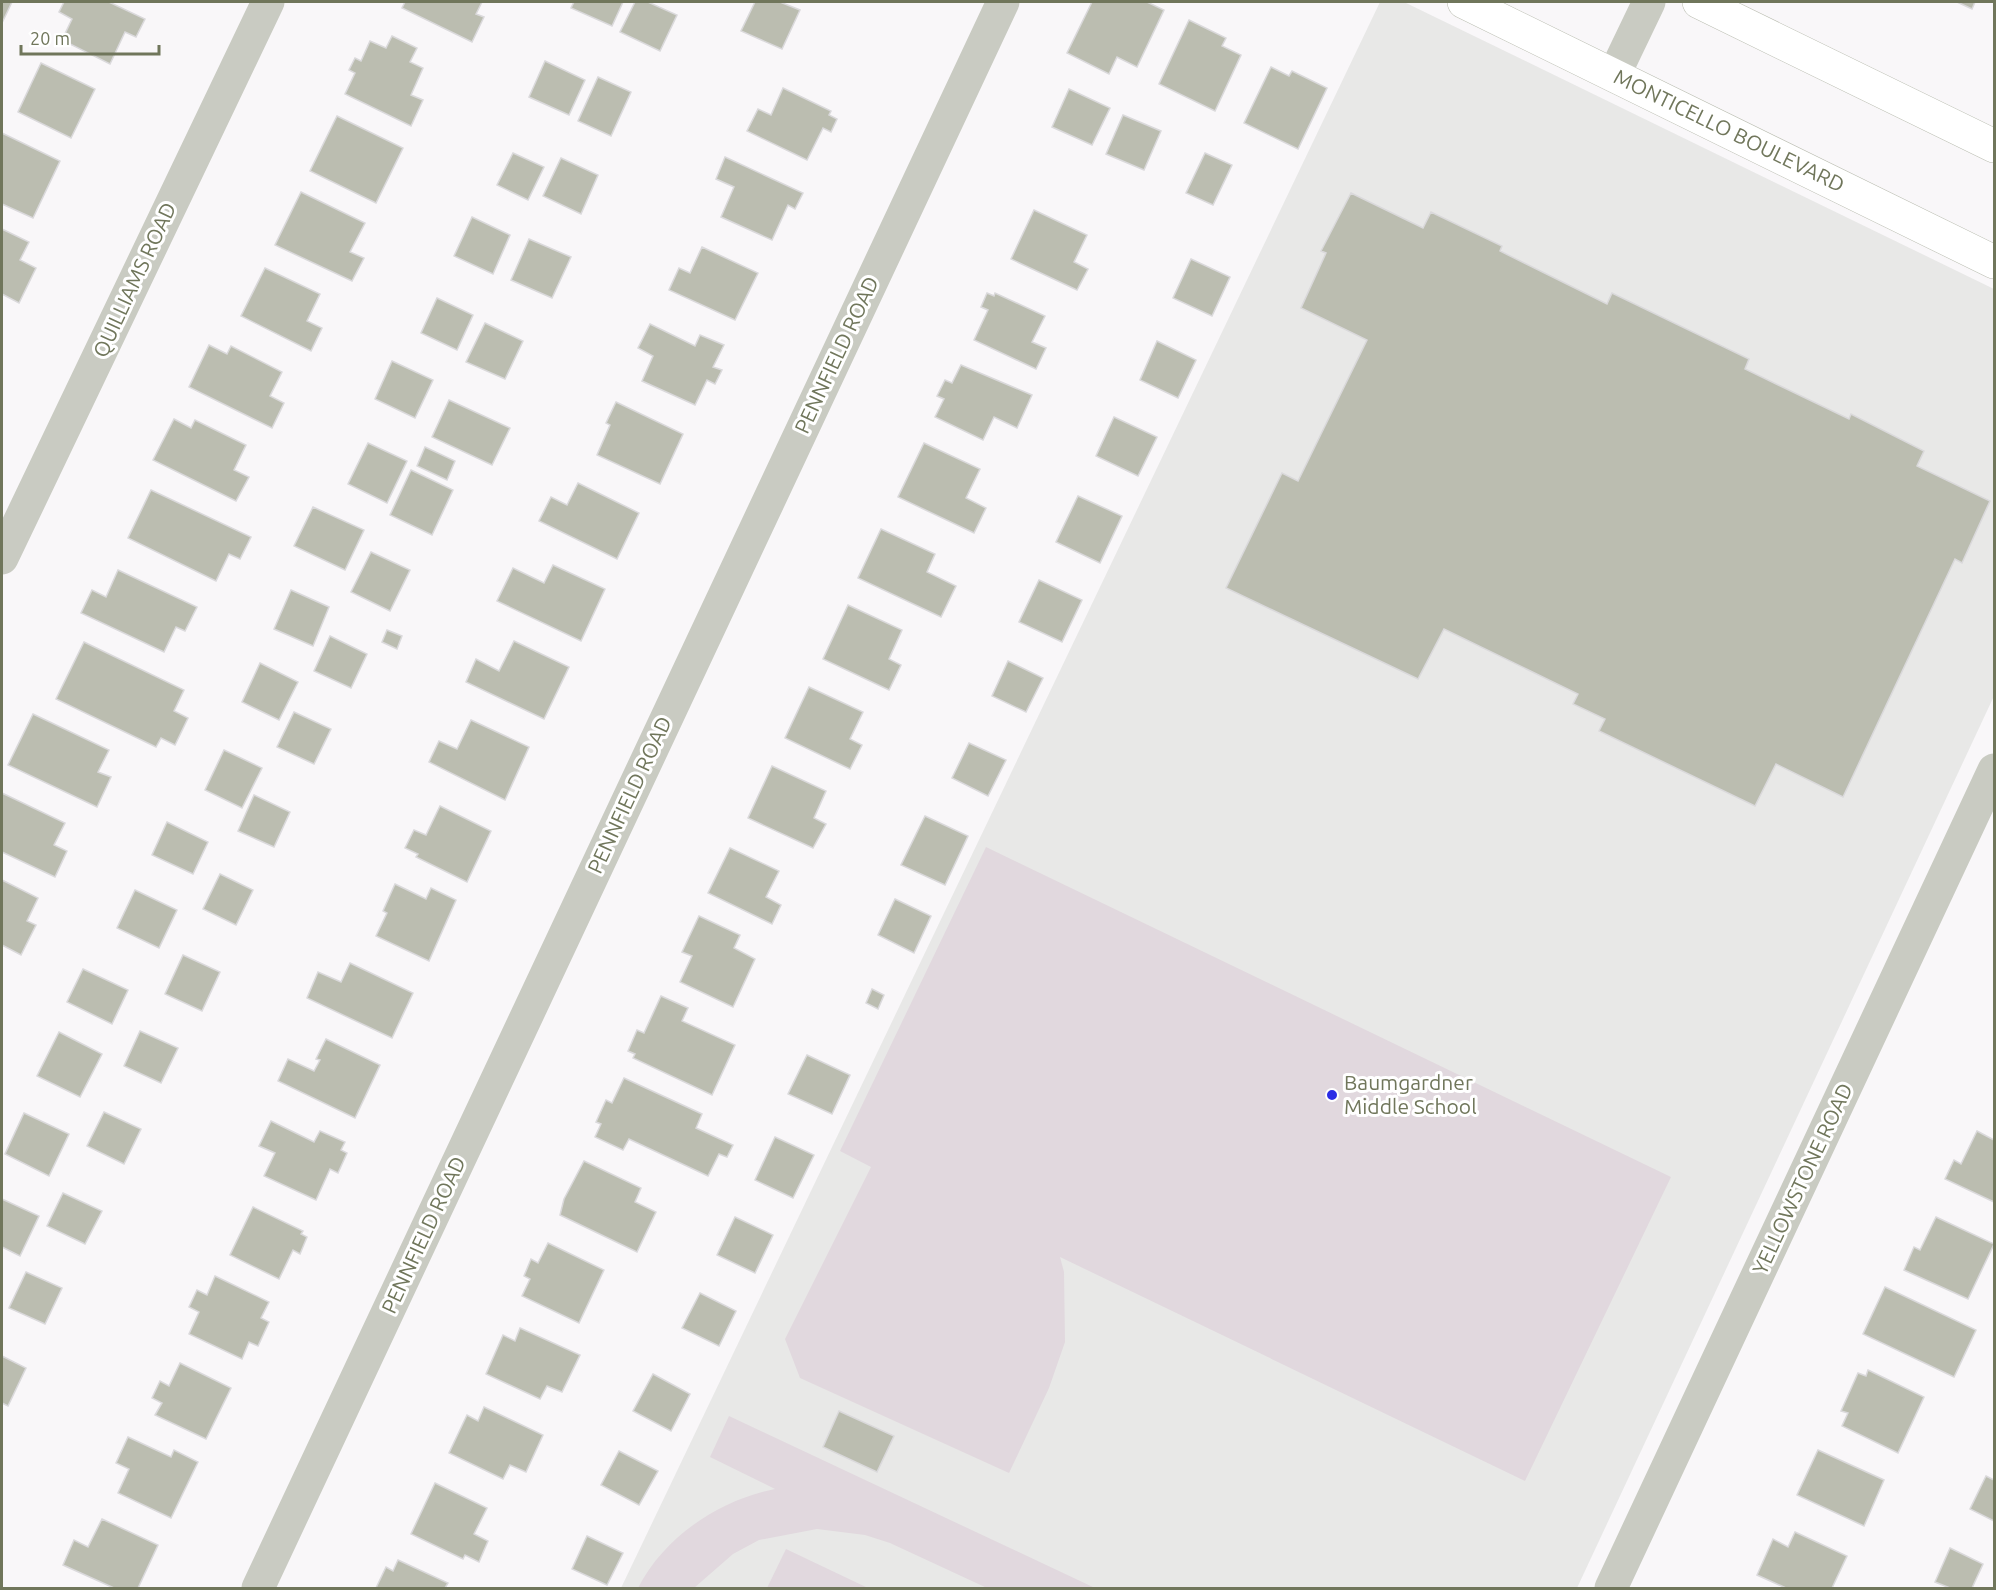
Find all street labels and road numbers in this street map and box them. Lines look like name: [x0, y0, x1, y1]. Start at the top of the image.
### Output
street label: MONTICELLO BOULEVARD: [1610, 64, 1849, 196]
street label: QUILLIAMS ROAD: [88, 198, 180, 361]
street label: PENNFIELD ROAD: [789, 272, 883, 437]
street label: PENNFIELD ROAD: [582, 712, 676, 877]
street label: YELLOWSTONE ROAD: [1747, 1079, 1857, 1278]
street label: PENNFIELD ROAD: [376, 1152, 470, 1317]

